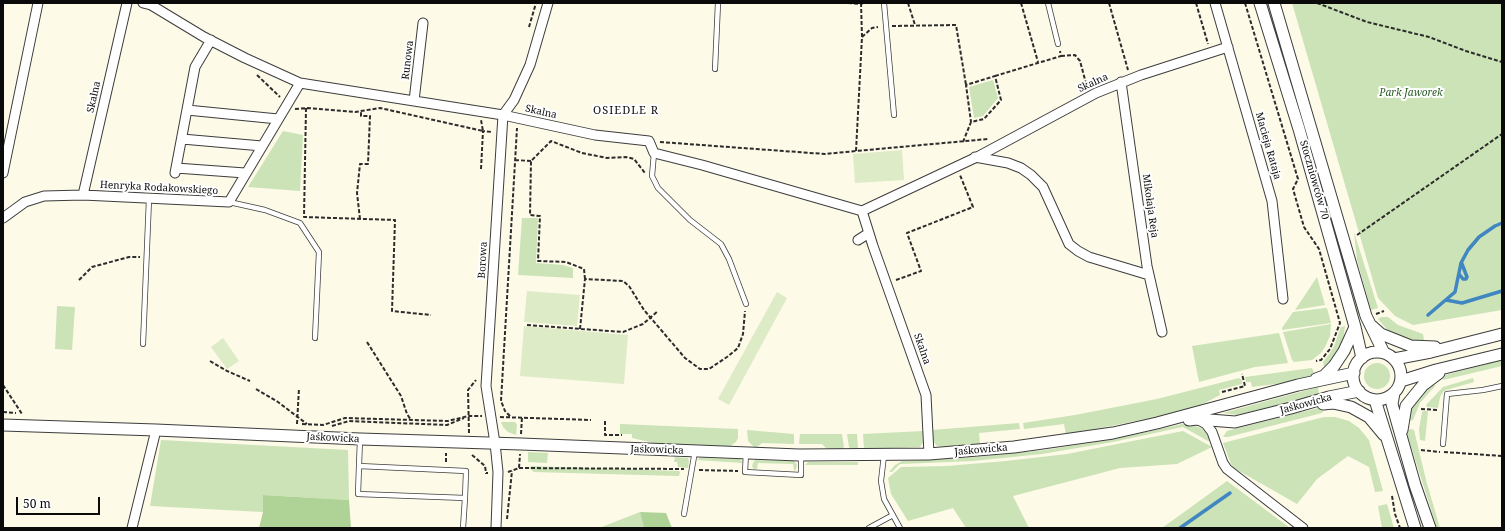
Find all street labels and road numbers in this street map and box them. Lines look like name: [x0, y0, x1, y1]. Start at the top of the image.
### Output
street label: Runowa: [400, 40, 416, 80]
street label: Skalna: [1076, 71, 1110, 95]
street label: Skalna: [85, 80, 103, 114]
street label: Skalna: [524, 103, 558, 121]
street label: Macieja Rataja: [1253, 111, 1283, 181]
street label: Stoczniowców 70: [1297, 139, 1331, 221]
street label: Mikołaja Reja: [1140, 173, 1160, 239]
street label: Henryka Rodakowskiego: [100, 179, 218, 197]
street label: Borowa: [476, 241, 490, 279]
street label: Skalna: [911, 332, 933, 366]
street label: Jaśkowicka: [1279, 391, 1333, 417]
street label: Jaśkowicka: [306, 431, 360, 445]
street label: Jaśkowicka: [954, 442, 1008, 458]
street label: Jaśkowicka: [630, 443, 684, 457]

